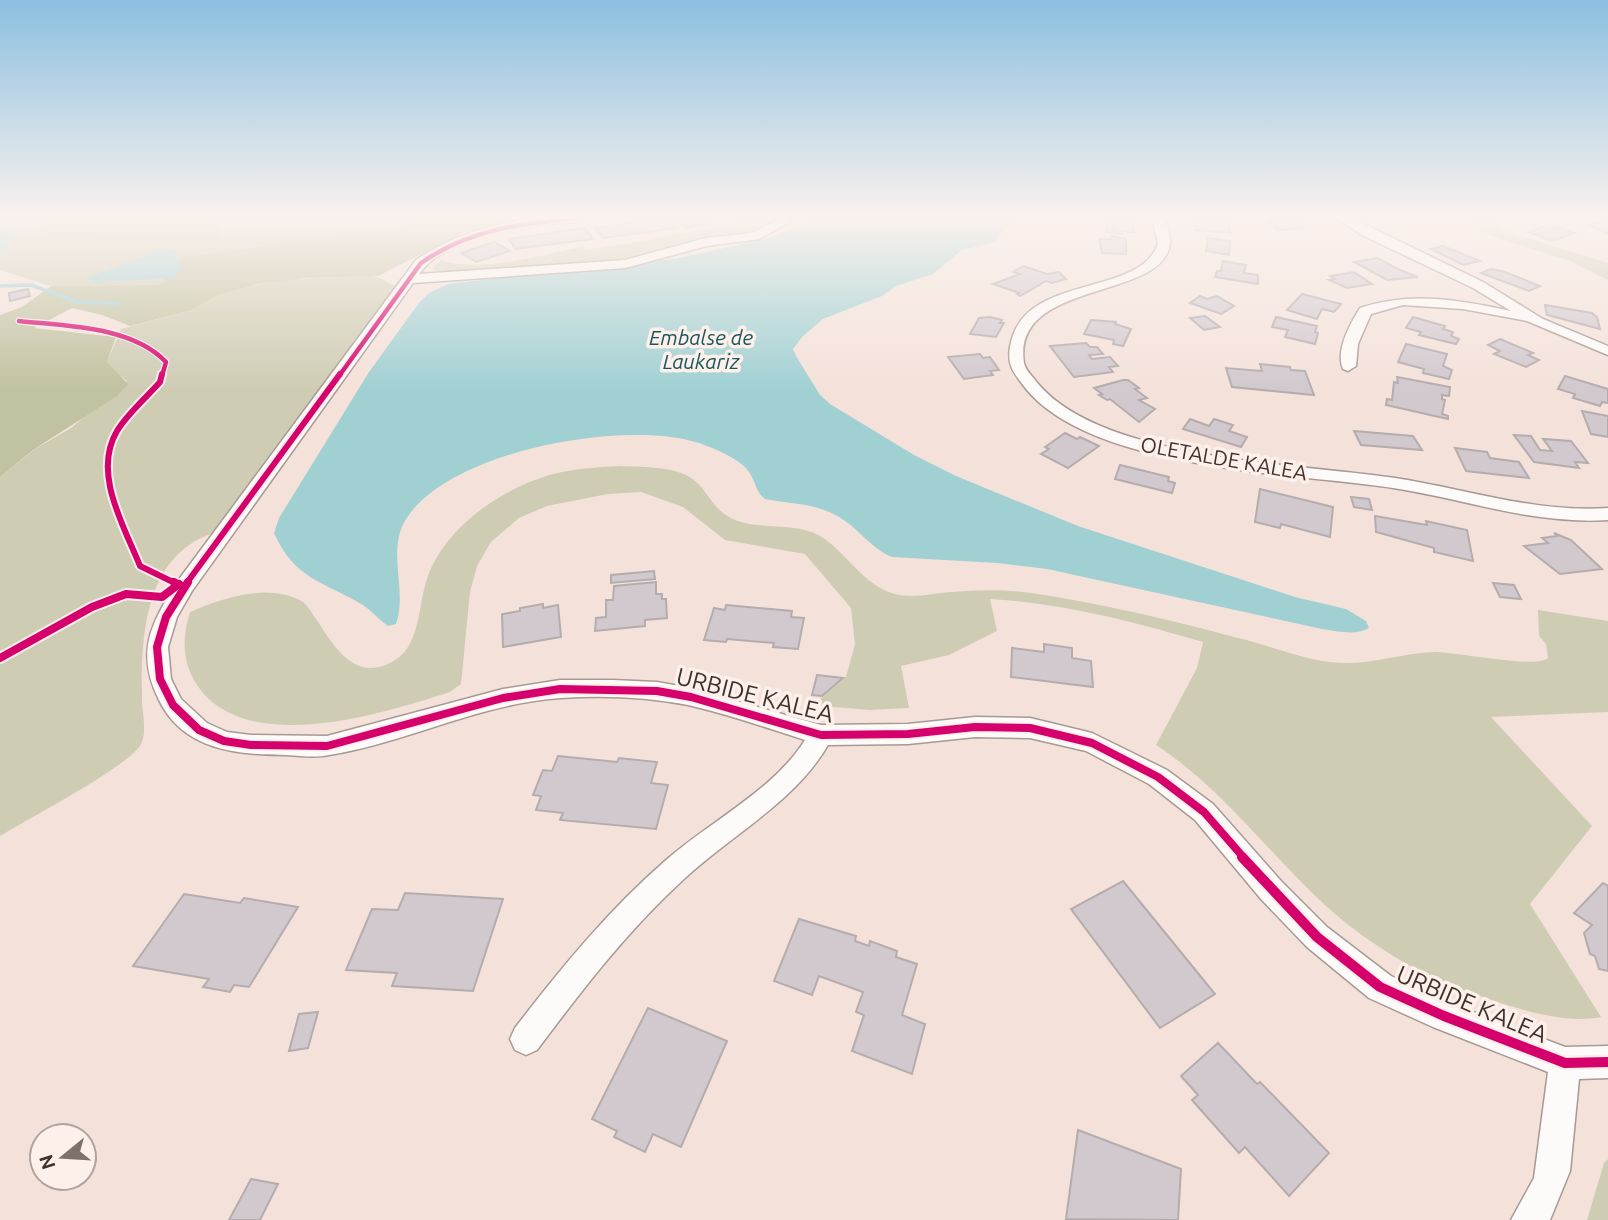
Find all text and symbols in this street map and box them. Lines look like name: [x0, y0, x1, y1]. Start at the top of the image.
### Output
water label: Embalse de Laukariz: [649, 325, 754, 373]
street label: OLETALDE KALEA: [1139, 432, 1309, 485]
street label: URBIDE KALEA: [673, 662, 837, 728]
street label: URBIDE KALEA: [1392, 960, 1552, 1048]
north arrow: [28, 1122, 98, 1192]
text: N: [34, 1152, 59, 1172]

